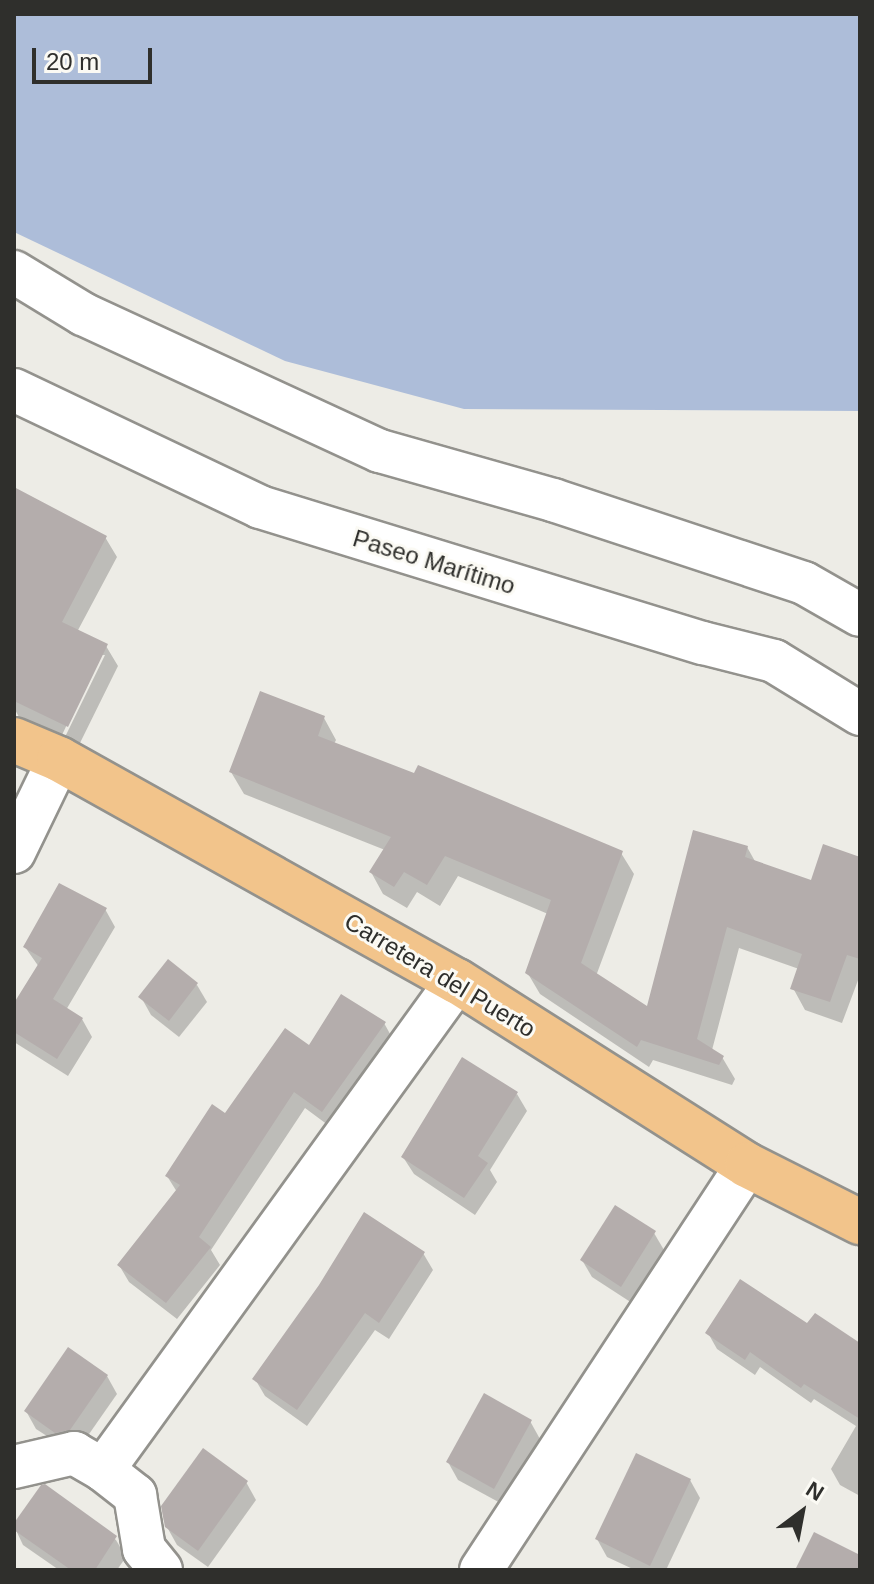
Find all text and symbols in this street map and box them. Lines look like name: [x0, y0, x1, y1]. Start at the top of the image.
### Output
scale bar: [36, 32, 156, 82]
text: 20 m: [46, 48, 99, 75]
street label: Paseo Marítimo: [349, 524, 519, 600]
street label: Carretera del Puerto: [339, 907, 541, 1043]
north arrow: [762, 1472, 842, 1552]
text: N: [802, 1476, 828, 1506]

